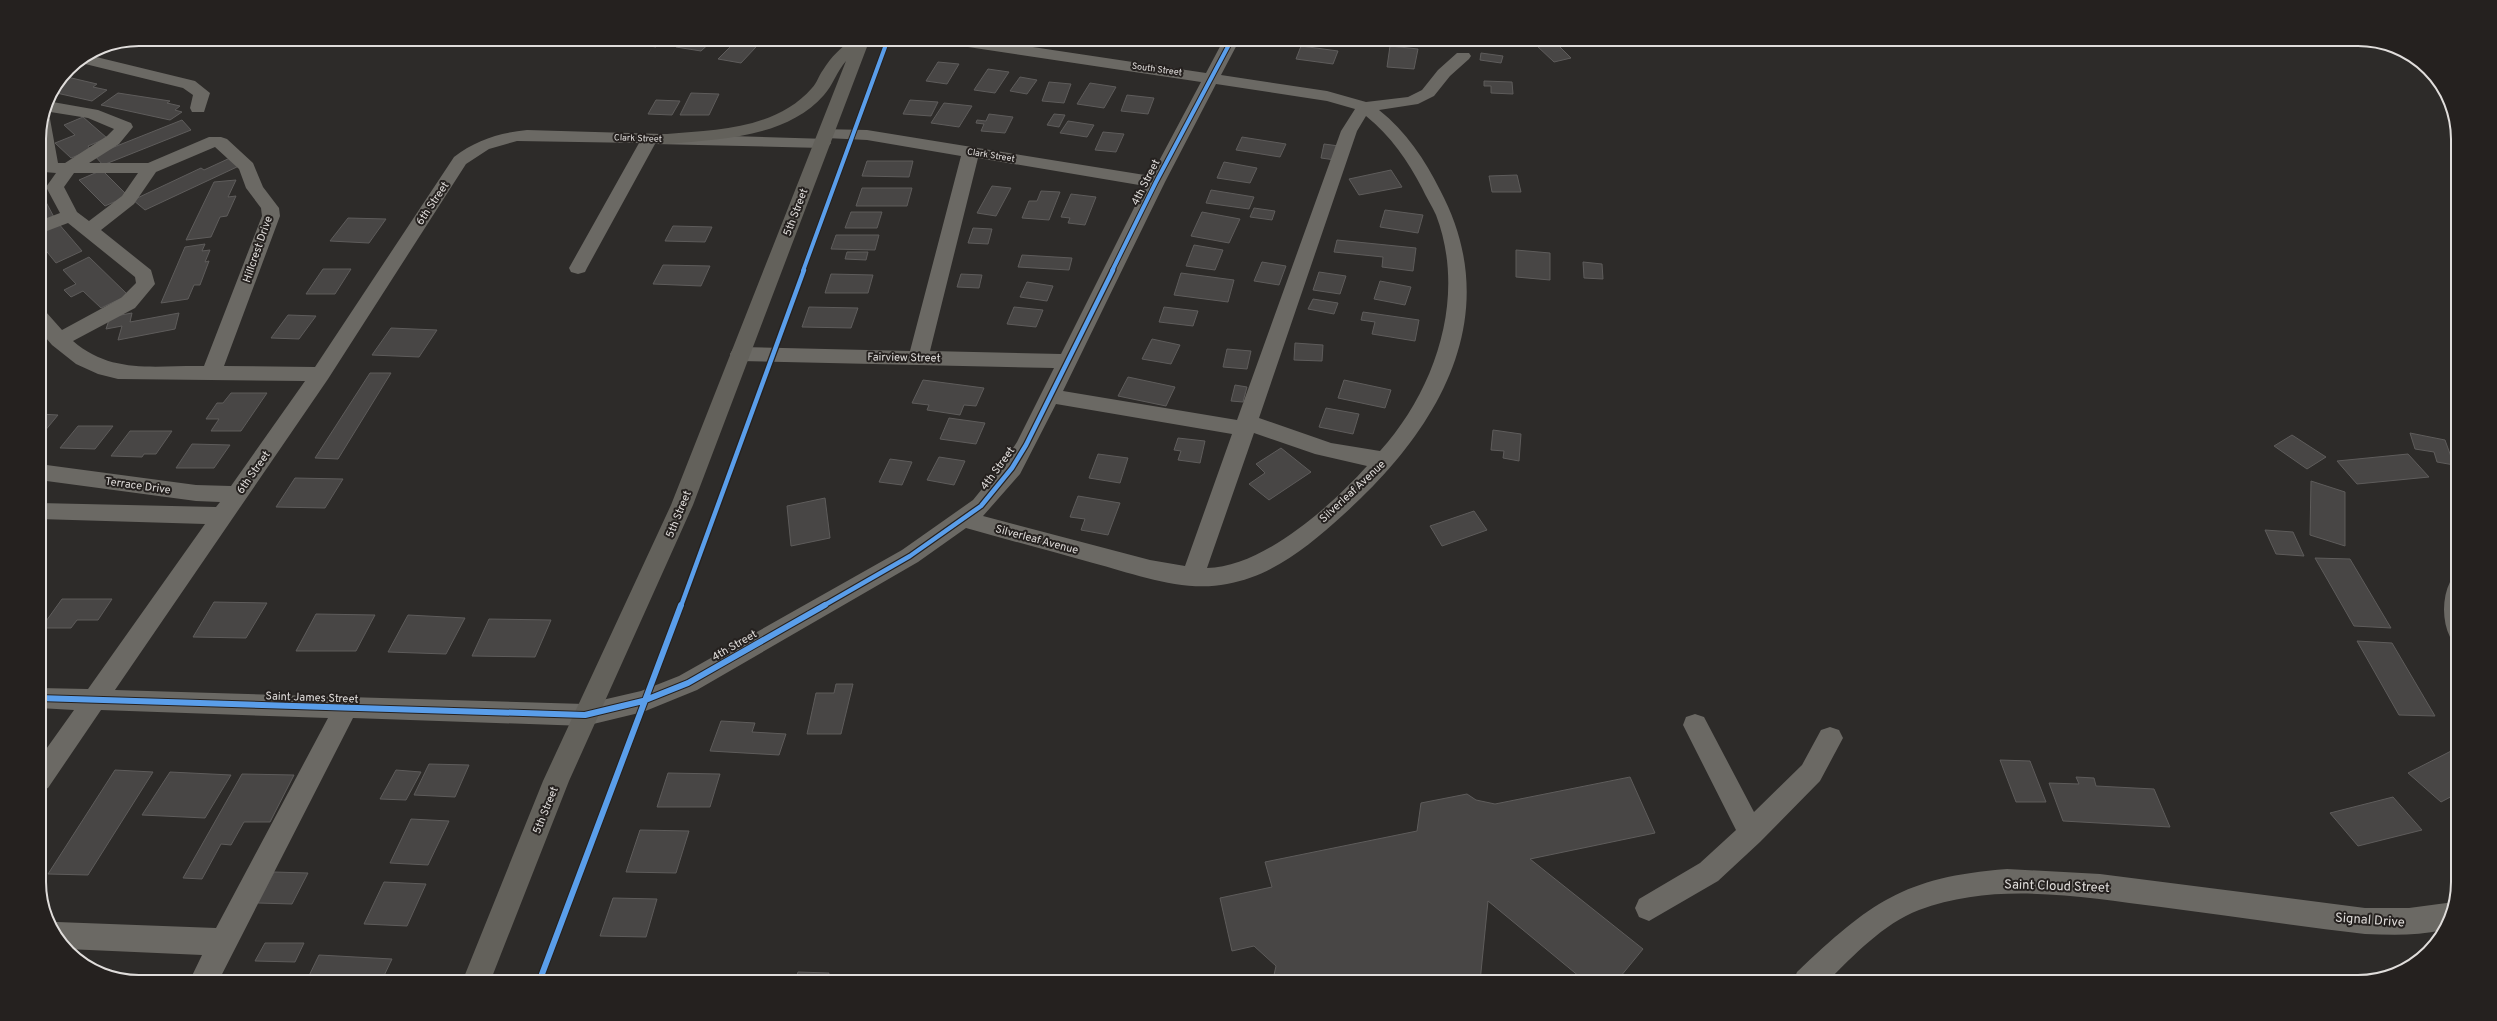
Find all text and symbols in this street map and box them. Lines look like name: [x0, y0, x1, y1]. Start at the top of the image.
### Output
street label: South Street: [1131, 61, 1183, 78]
street label: Clark Street: [614, 132, 662, 145]
street label: Clark Street: [966, 146, 1016, 165]
street label: 4th Street: [1128, 157, 1163, 208]
street label: 6th Street: [413, 179, 452, 228]
street label: 5th Street: [780, 187, 811, 238]
street label: Hillcrest Drive: [240, 214, 276, 284]
street label: Fairview Street: [867, 350, 941, 366]
street label: 4th Street: [977, 444, 1018, 493]
street label: 6th Street: [234, 448, 274, 497]
street label: Silverleaf Avenue: [1317, 458, 1389, 526]
street label: Terrace Drive: [104, 474, 172, 498]
street label: 5th Street: [663, 489, 695, 540]
street label: Silverleaf Avenue: [994, 522, 1080, 558]
street label: 4th Street: [709, 627, 760, 664]
street label: Saint James Street: [265, 689, 359, 707]
street label: 5th Street: [530, 785, 562, 836]
street label: Saint Cloud Street: [2004, 877, 2110, 897]
street label: Signal Drive: [2334, 911, 2405, 931]

